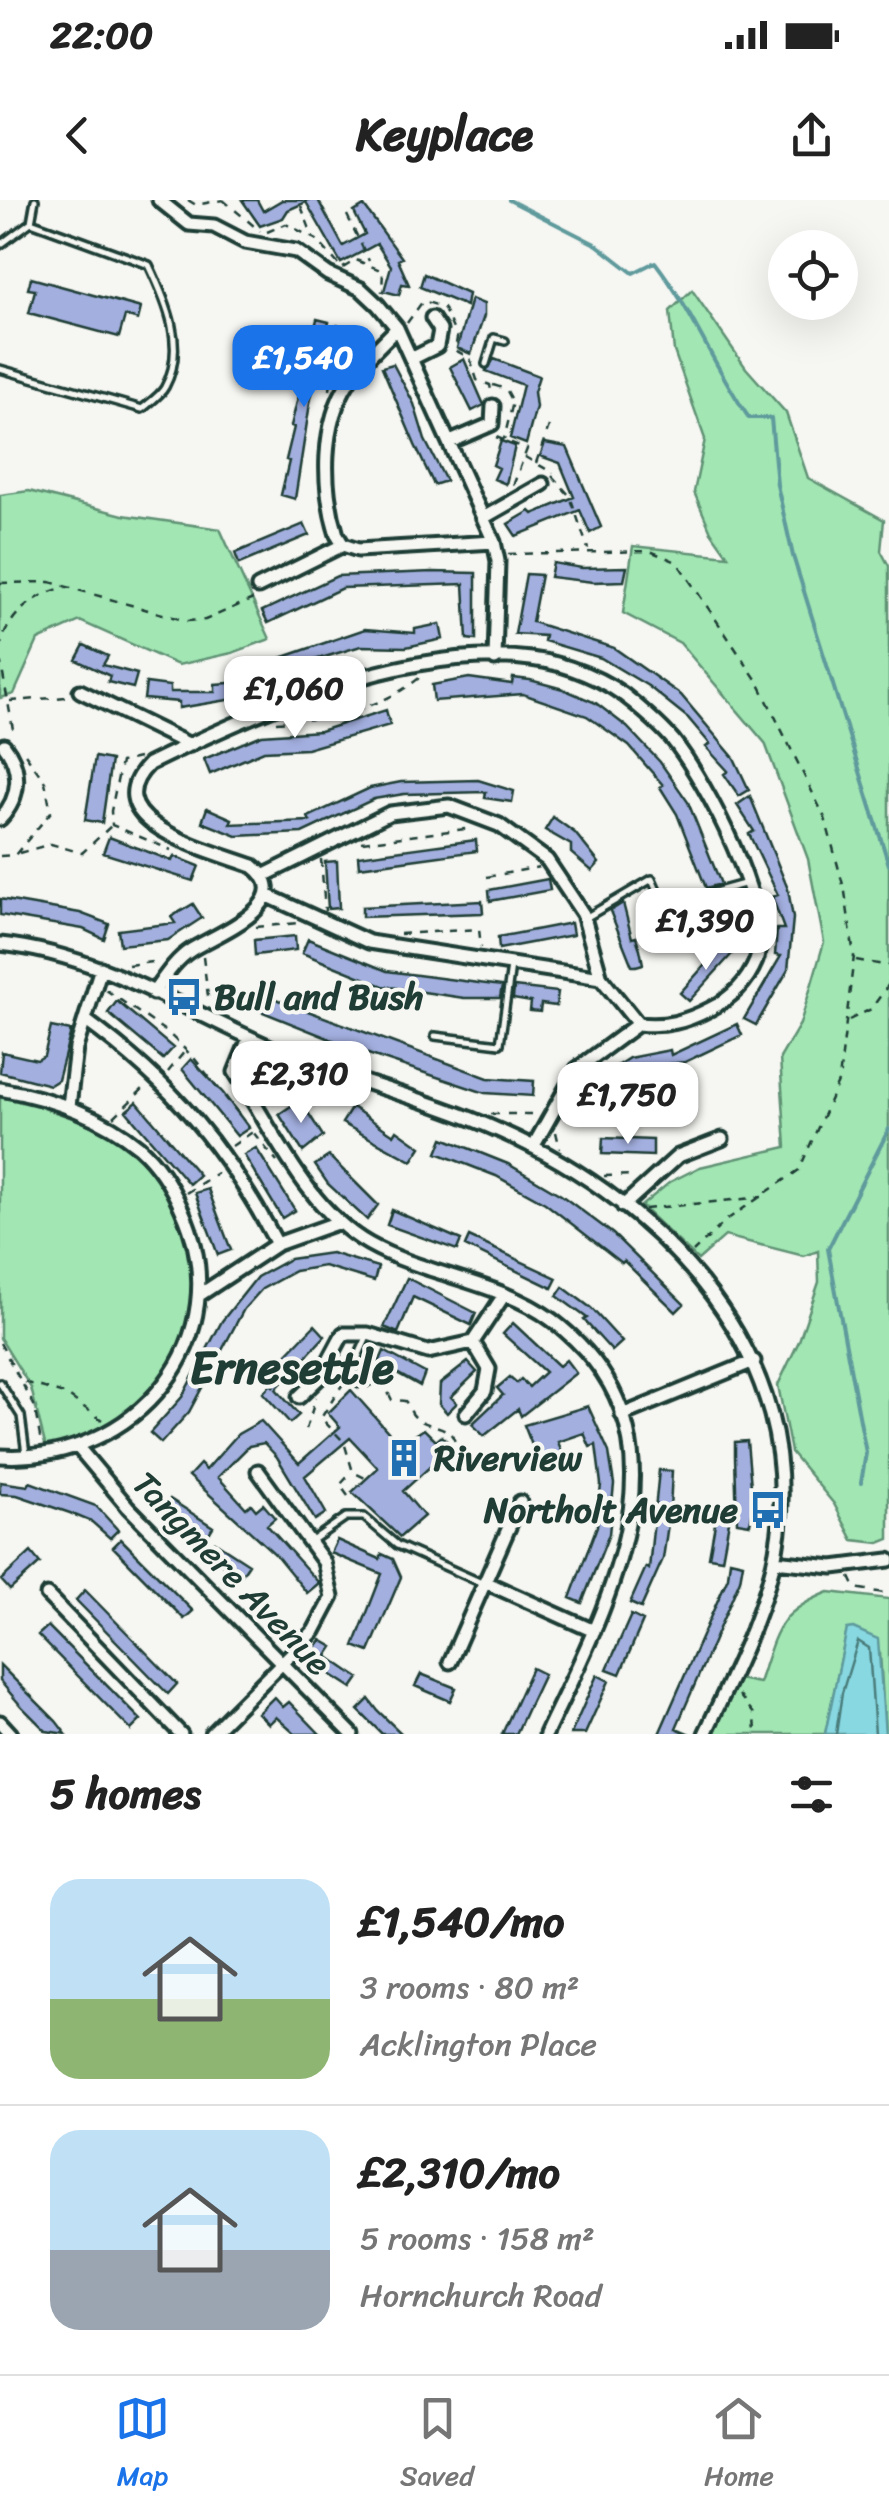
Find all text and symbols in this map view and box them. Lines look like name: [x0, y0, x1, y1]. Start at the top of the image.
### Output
text: 22:00: [50, 2, 153, 69]
text: Keyplace: [356, 95, 533, 175]
icon: back: [50, 108, 105, 163]
icon: share: [784, 108, 839, 163]
map controls: [768, 230, 858, 320]
button: locate: [768, 230, 858, 320]
pin: £1,540: [223, 325, 385, 410]
text: £1,540: [254, 329, 354, 386]
pin: £1,060: [214, 656, 376, 741]
text: £1,060: [246, 660, 344, 717]
pin: £1,390: [625, 888, 787, 973]
text: £1,390: [658, 892, 754, 949]
place label: Bull and Bush: [214, 966, 423, 1028]
bus stop icon: Bull and Bush: [163, 976, 205, 1018]
pin: £2,310: [220, 1041, 382, 1126]
text: £2,310: [253, 1045, 349, 1102]
pin: £1,750: [547, 1062, 709, 1147]
text: £1,750: [579, 1066, 677, 1123]
district label: Ernesettle: [190, 1328, 394, 1408]
place label: Riverview: [433, 1427, 582, 1489]
building icon: Riverview: [383, 1437, 425, 1479]
street label: Tangmere Avenue: [117, 1455, 347, 1691]
place label: Northolt Avenue: [483, 1479, 738, 1541]
bus stop icon: Northolt Avenue: [747, 1489, 789, 1531]
text: 5 homes: [50, 1757, 201, 1831]
icon: filters: [784, 1767, 839, 1822]
text: £1,540/mo: [360, 1885, 564, 1959]
icon: home: [130, 1919, 250, 2039]
text: 3 rooms · 80 m²: [360, 1959, 579, 2016]
text: Acklington Place: [360, 2016, 597, 2073]
text: £2,310/mo: [360, 2136, 560, 2210]
icon: home: [130, 2170, 250, 2290]
text: 5 rooms · 158 m²: [360, 2210, 594, 2267]
text: Hornchurch Road: [360, 2267, 602, 2324]
tab: Map: [115, 2391, 170, 2500]
tab: Saved: [400, 2391, 474, 2500]
tab: Home: [704, 2391, 774, 2500]

